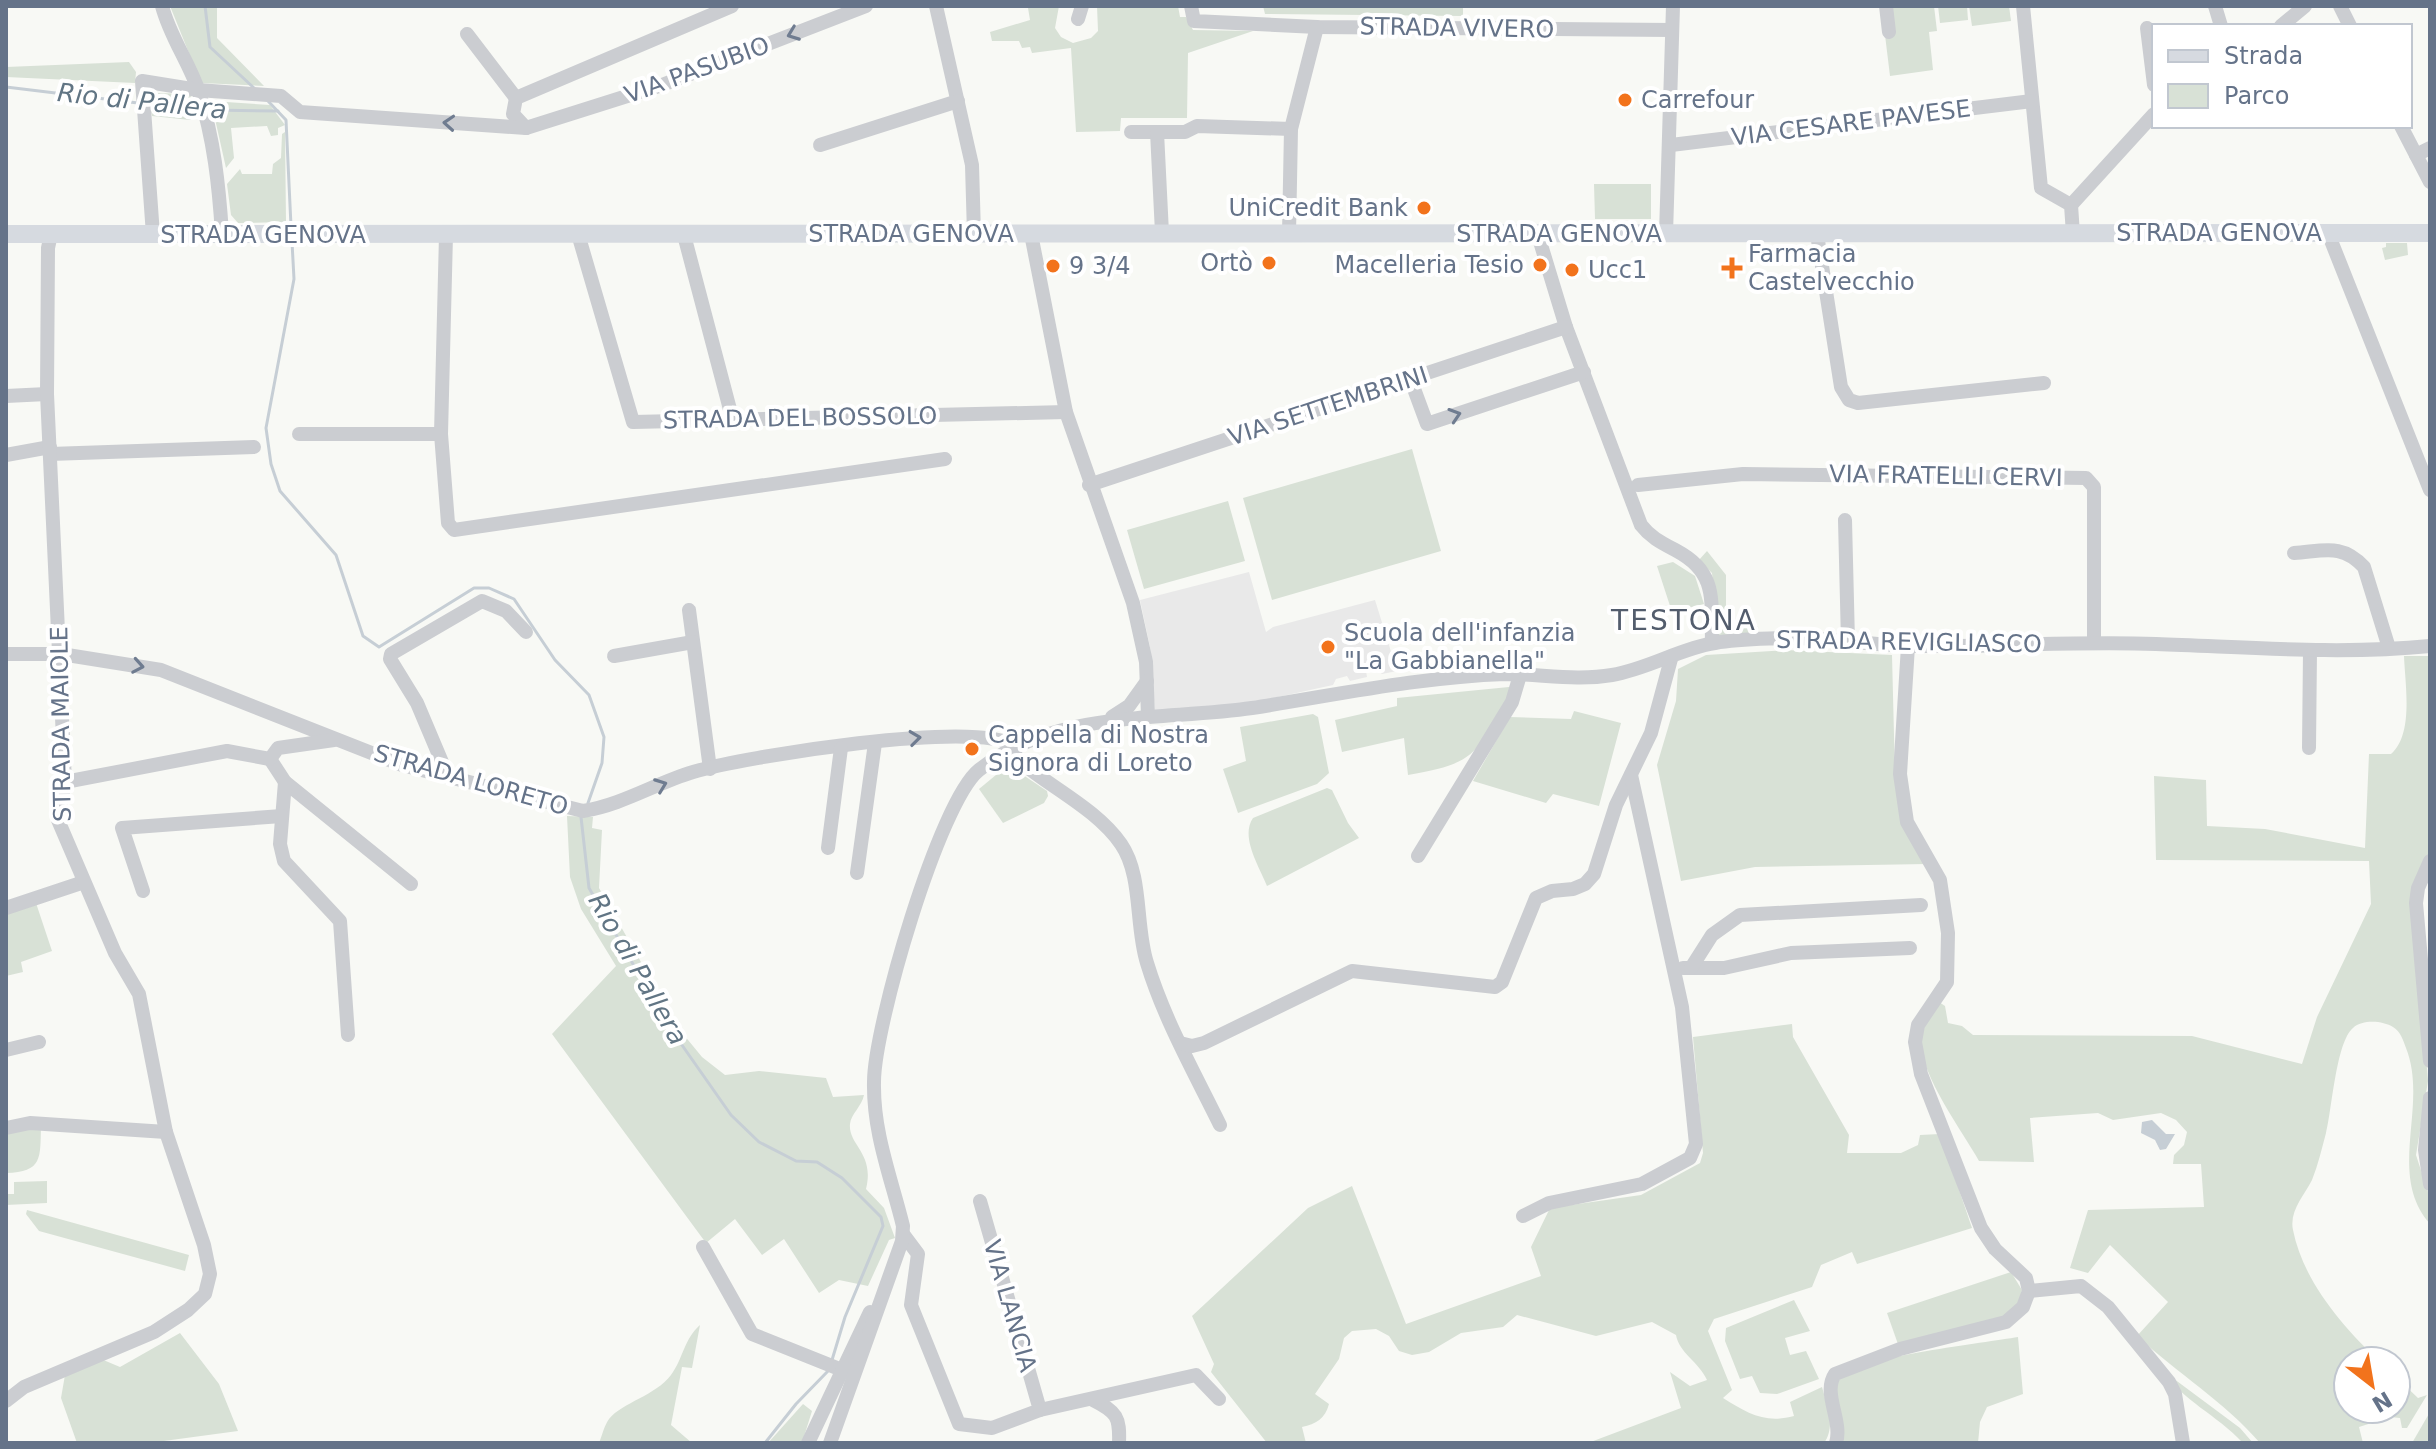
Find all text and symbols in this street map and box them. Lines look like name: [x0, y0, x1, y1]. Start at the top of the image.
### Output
street label: STRADA VIVERO: [1359, 12, 1555, 44]
one-way arrow: [787, 24, 801, 41]
legend: [2152, 24, 2412, 128]
street label: VIA PASUBIO: [621, 31, 773, 109]
text: Strada: [2224, 42, 2303, 70]
water label: Rio di Pallera: [56, 77, 228, 125]
text: Parco: [2224, 82, 2289, 110]
place label: Carrefour: [1641, 86, 1754, 114]
marker: Carrefour: [1616, 91, 1634, 109]
street label: VIA CESARE PAVESE: [1730, 94, 1972, 152]
one-way arrow: [442, 115, 455, 132]
place label: UniCredit Bank: [1228, 194, 1408, 222]
marker: UniCredit Bank: [1415, 199, 1433, 217]
street label: STRADA GENOVA: [2116, 219, 2322, 247]
street label: STRADA GENOVA: [808, 220, 1014, 248]
street label: STRADA GENOVA: [1456, 220, 1662, 248]
street label: STRADA GENOVA: [160, 221, 366, 249]
place label: Farmacia Castelvecchio: [1748, 240, 1915, 296]
place label: Ortò: [1200, 249, 1253, 277]
place label: Macelleria Tesio: [1334, 251, 1524, 279]
place label: 9 3/4: [1069, 252, 1131, 280]
marker: Ortò: [1260, 254, 1278, 272]
marker: Macelleria Tesio: [1531, 256, 1549, 274]
place label: Ucc1: [1588, 256, 1647, 284]
marker: 9 3/4: [1044, 257, 1062, 275]
marker: Farmacia Castelvecchio: [1723, 259, 1741, 277]
marker: Ucc1: [1563, 261, 1581, 279]
street label: VIA SETTEMBRINI: [1225, 361, 1431, 451]
street label: STRADA DEL BOSSOLO: [663, 402, 937, 434]
one-way arrow: [1447, 408, 1461, 424]
street label: VIA FRATELLI CERVI: [1829, 460, 2063, 492]
district label: TESTONA: [1610, 604, 1757, 637]
place label: Scuola dell'infanzia "La Gabbianella": [1344, 619, 1575, 675]
street label: STRADA MAIOLE: [45, 626, 77, 822]
street label: STRADA REVIGLIASCO: [1776, 626, 2042, 658]
marker: Scuola dell'infanzia "La Gabbianella": [1319, 638, 1337, 656]
one-way arrow: [132, 656, 145, 673]
place label: Cappella di Nostra Signora di Loreto: [988, 721, 1209, 777]
one-way arrow: [909, 730, 922, 747]
street label: STRADA LORETO: [371, 739, 571, 821]
marker: Cappella di Nostra Signora di Loreto: [963, 740, 981, 758]
one-way arrow: [653, 778, 667, 795]
water label: Rio di Pallera: [582, 888, 694, 1050]
street label: VIA LANCIA: [978, 1237, 1042, 1376]
north arrow: [2332, 1345, 2412, 1425]
text: N: [2368, 1386, 2396, 1417]

